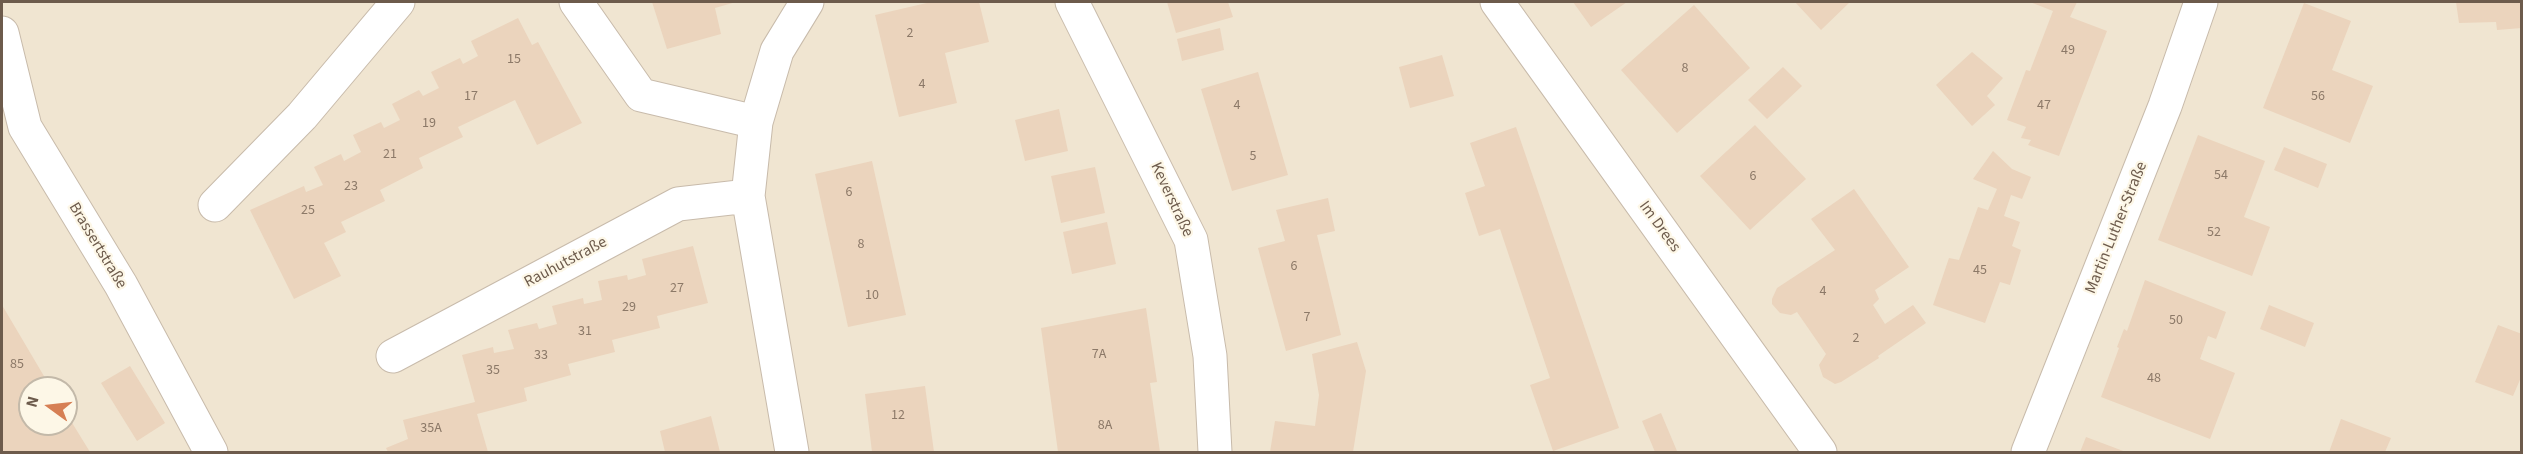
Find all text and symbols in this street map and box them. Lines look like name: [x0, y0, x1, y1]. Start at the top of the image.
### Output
house number: 2: [907, 26, 913, 42]
house number: 49: [2061, 43, 2075, 59]
house number: 15: [507, 52, 521, 68]
house number: 8: [1682, 61, 1688, 77]
house number: 4: [919, 77, 925, 93]
house number: 17: [464, 89, 478, 105]
house number: 56: [2311, 89, 2325, 105]
house number: 4: [1234, 98, 1240, 114]
house number: 47: [2037, 98, 2051, 114]
house number: 19: [422, 116, 436, 132]
house number: 21: [383, 147, 397, 163]
house number: 5: [1250, 149, 1256, 165]
street label: Martin-Luther-Straße: [2082, 159, 2152, 297]
street label: Keverstraße: [1145, 160, 1197, 240]
house number: 54: [2214, 168, 2228, 184]
house number: 6: [1750, 169, 1756, 185]
house number: 23: [344, 179, 358, 195]
house number: 6: [846, 185, 852, 201]
street label: Im Drees: [1634, 198, 1684, 256]
street label: Brassertstraße: [64, 199, 130, 293]
house number: 25: [301, 203, 315, 219]
house number: 52: [2207, 225, 2221, 241]
street label: Rauhutstraße: [521, 233, 611, 293]
house number: 8: [858, 237, 864, 253]
house number: 6: [1291, 259, 1297, 275]
house number: 45: [1973, 263, 1987, 279]
house number: 27: [670, 281, 684, 297]
house number: 4: [1820, 284, 1826, 300]
house number: 10: [865, 288, 879, 304]
house number: 29: [622, 300, 636, 316]
house number: 7: [1304, 310, 1310, 326]
house number: 50: [2169, 313, 2183, 329]
house number: 31: [578, 324, 592, 340]
house number: 2: [1853, 331, 1859, 347]
house number: 7A: [1092, 347, 1106, 363]
house number: 33: [534, 348, 548, 364]
house number: 85: [10, 357, 24, 373]
house number: 35: [486, 363, 500, 379]
house number: 48: [2147, 371, 2161, 387]
north arrow: [18, 376, 78, 436]
text: N: [21, 394, 45, 410]
house number: 12: [891, 408, 905, 424]
house number: 8A: [1098, 418, 1112, 434]
house number: 35A: [420, 421, 442, 437]

